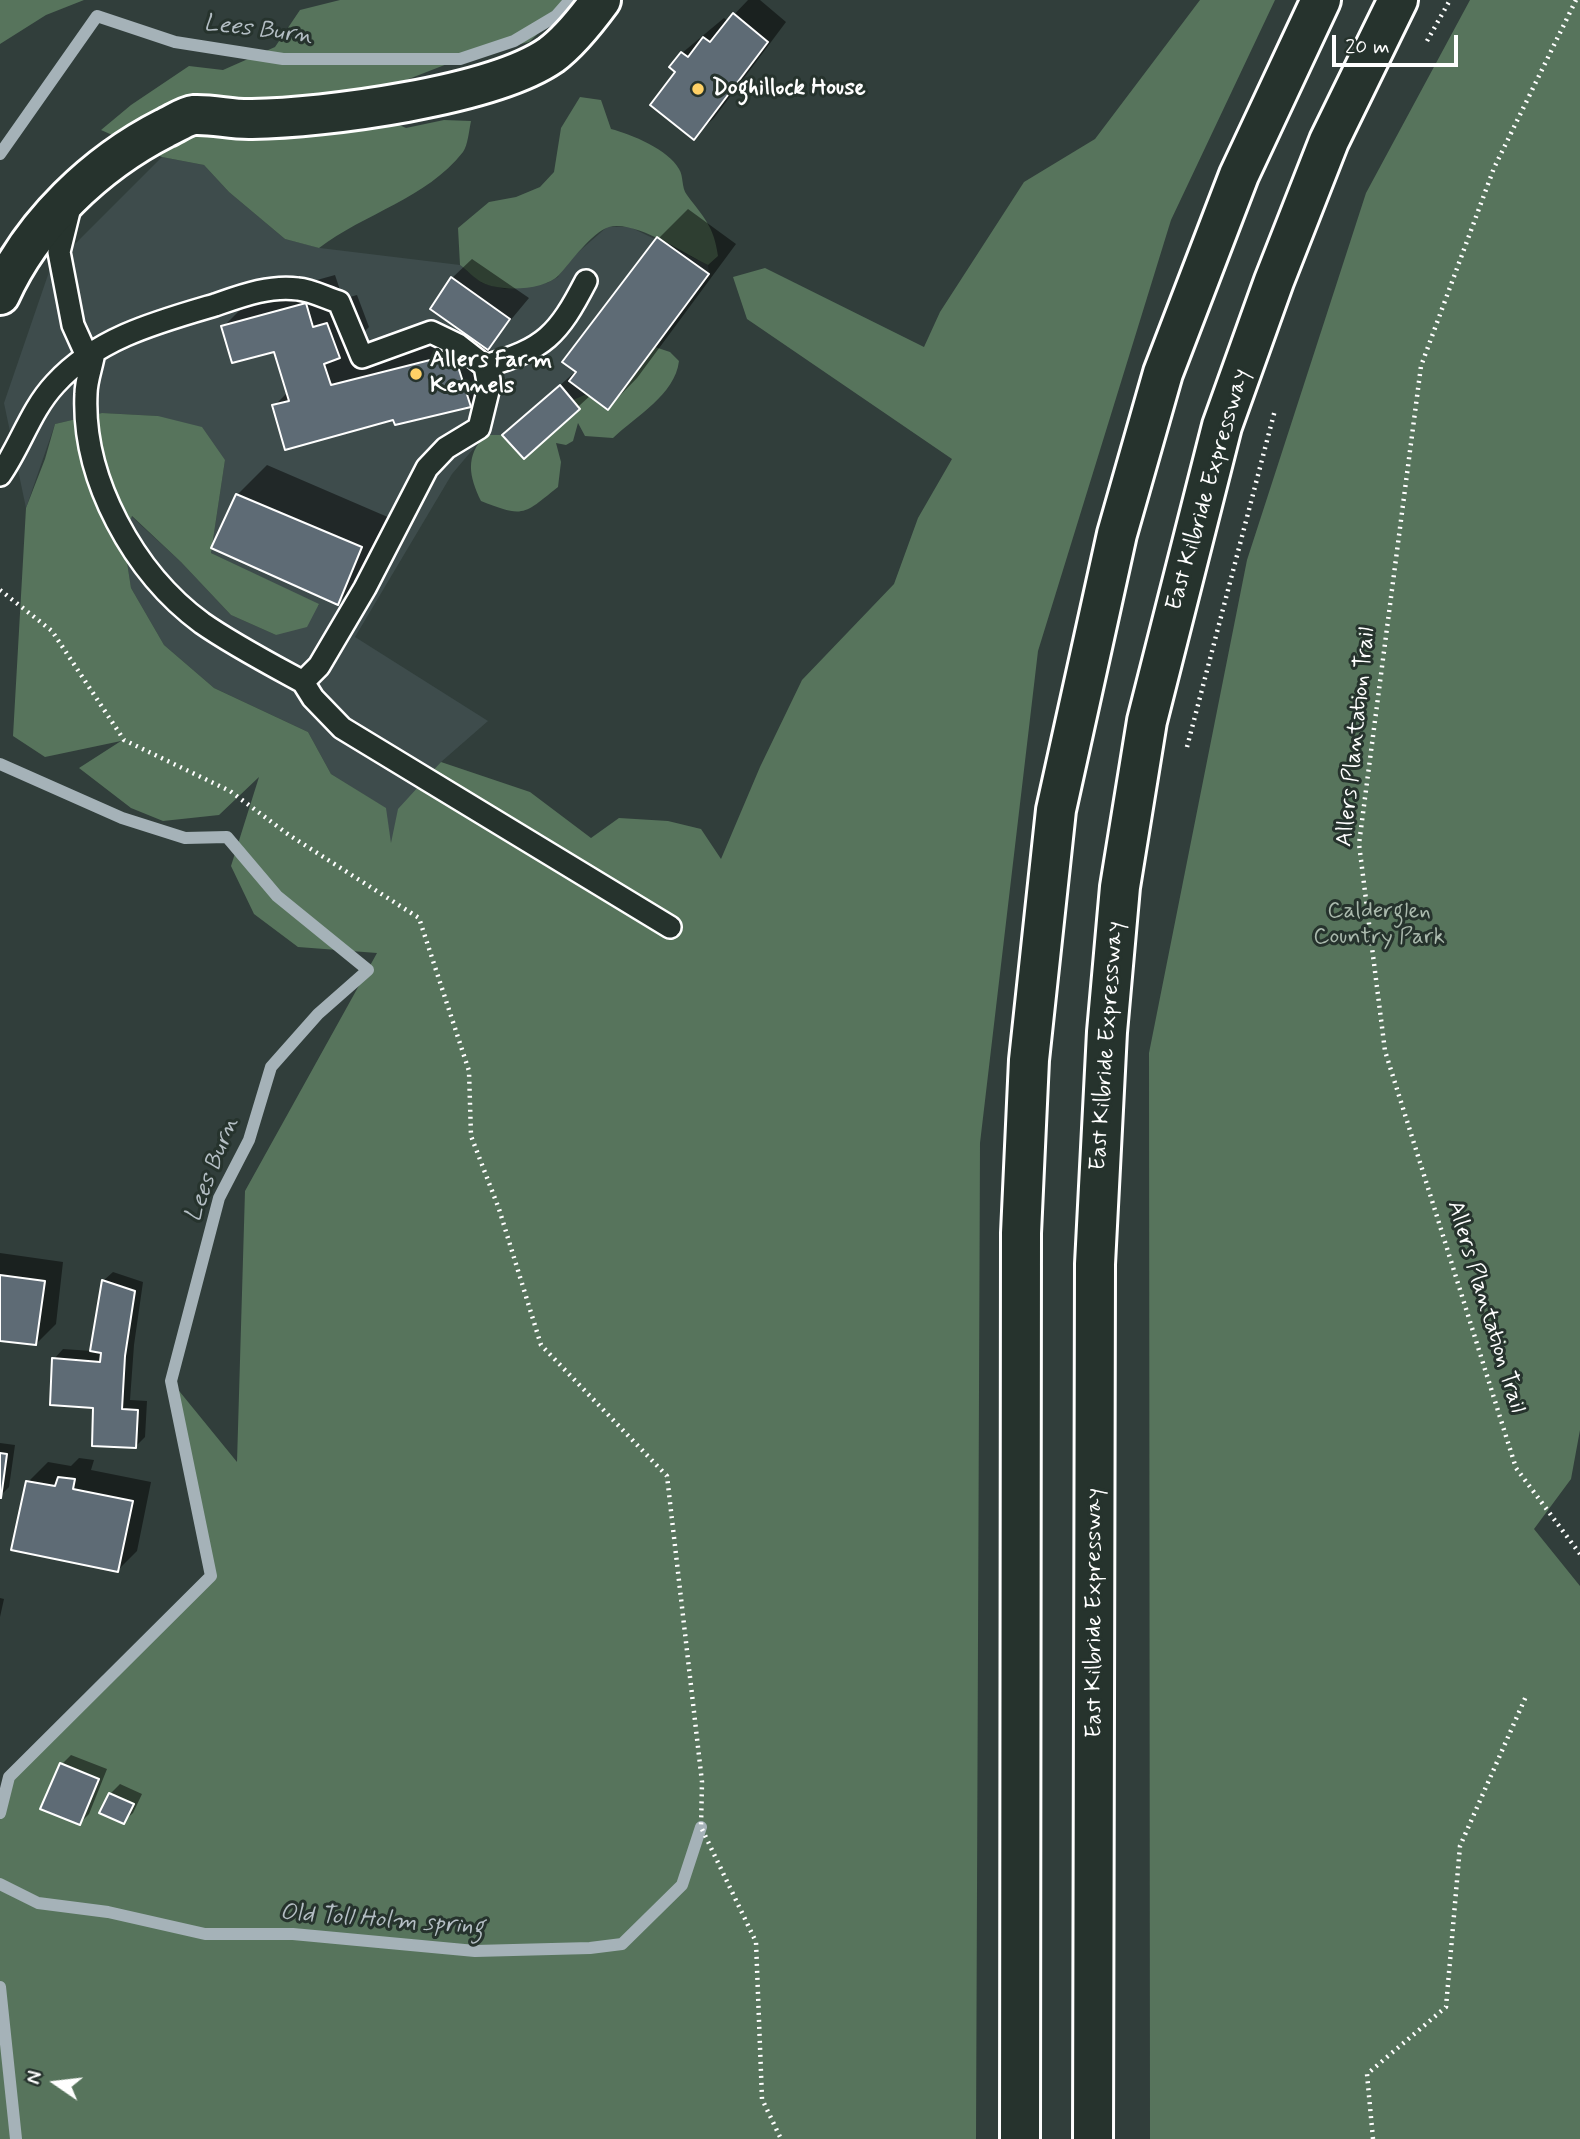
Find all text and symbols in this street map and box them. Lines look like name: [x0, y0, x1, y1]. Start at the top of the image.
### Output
water label: Lees Burn: [202, 10, 314, 52]
scale bar: [1335, 21, 1461, 65]
text: 20 m: [1345, 33, 1390, 61]
place label: Doghillock House: [712, 75, 866, 103]
marker: Doghillock House: [690, 81, 706, 97]
place label: Allers Farm Kennels: [430, 347, 552, 401]
marker: Allers Farm Kennels: [408, 366, 424, 382]
street label: East Kilbride Expressway: [1161, 366, 1257, 614]
street label: Allers Plantation Trail: [1332, 626, 1382, 848]
park label: Calderglen Country Park: [1313, 898, 1445, 952]
street label: East Kilbride Expressway: [1086, 920, 1130, 1172]
water label: Lees Burn: [180, 1114, 246, 1226]
street label: Allers Plantation Trail: [1440, 1198, 1530, 1416]
street label: East Kilbride Expressway: [1081, 1488, 1109, 1738]
water label: Old Toll Holm spring: [279, 1899, 485, 1943]
north arrow: [21, 2048, 91, 2118]
text: N: [21, 2069, 49, 2087]

